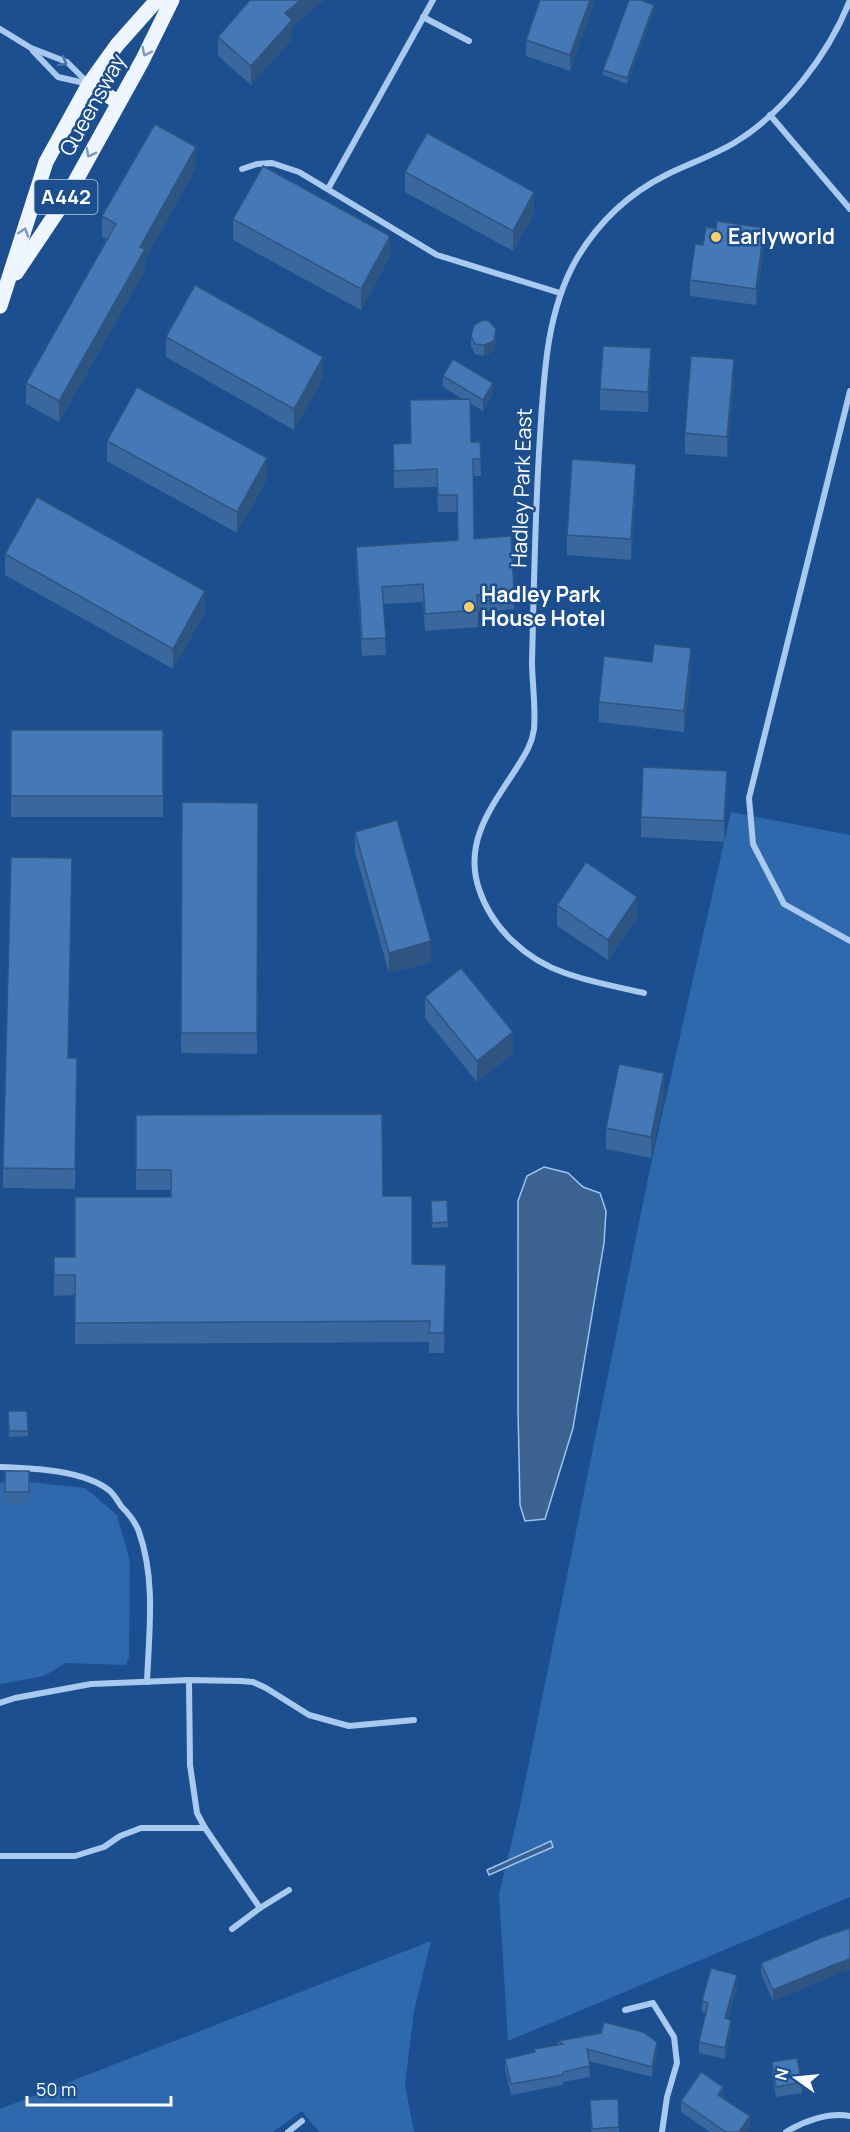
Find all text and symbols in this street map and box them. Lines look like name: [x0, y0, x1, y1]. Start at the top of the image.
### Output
one-way arrow: [142, 45, 154, 56]
street label: Queensway: [53, 48, 132, 161]
one-way arrow: [57, 55, 67, 66]
one-way arrow: [86, 147, 97, 158]
road number: A442: [34, 180, 98, 214]
place label: Earlyworld: [728, 222, 835, 250]
one-way arrow: [17, 227, 29, 238]
marker: Earlyworld: [709, 230, 723, 244]
street label: Hadley Park East: [504, 408, 538, 568]
place label: Hadley Park House Hotel: [481, 580, 606, 632]
marker: Hadley Park House Hotel: [462, 600, 476, 614]
north arrow: [766, 2048, 826, 2108]
text: N: [769, 2066, 794, 2083]
scale bar: [27, 2069, 171, 2107]
text: 50 m: [36, 2077, 76, 2101]

